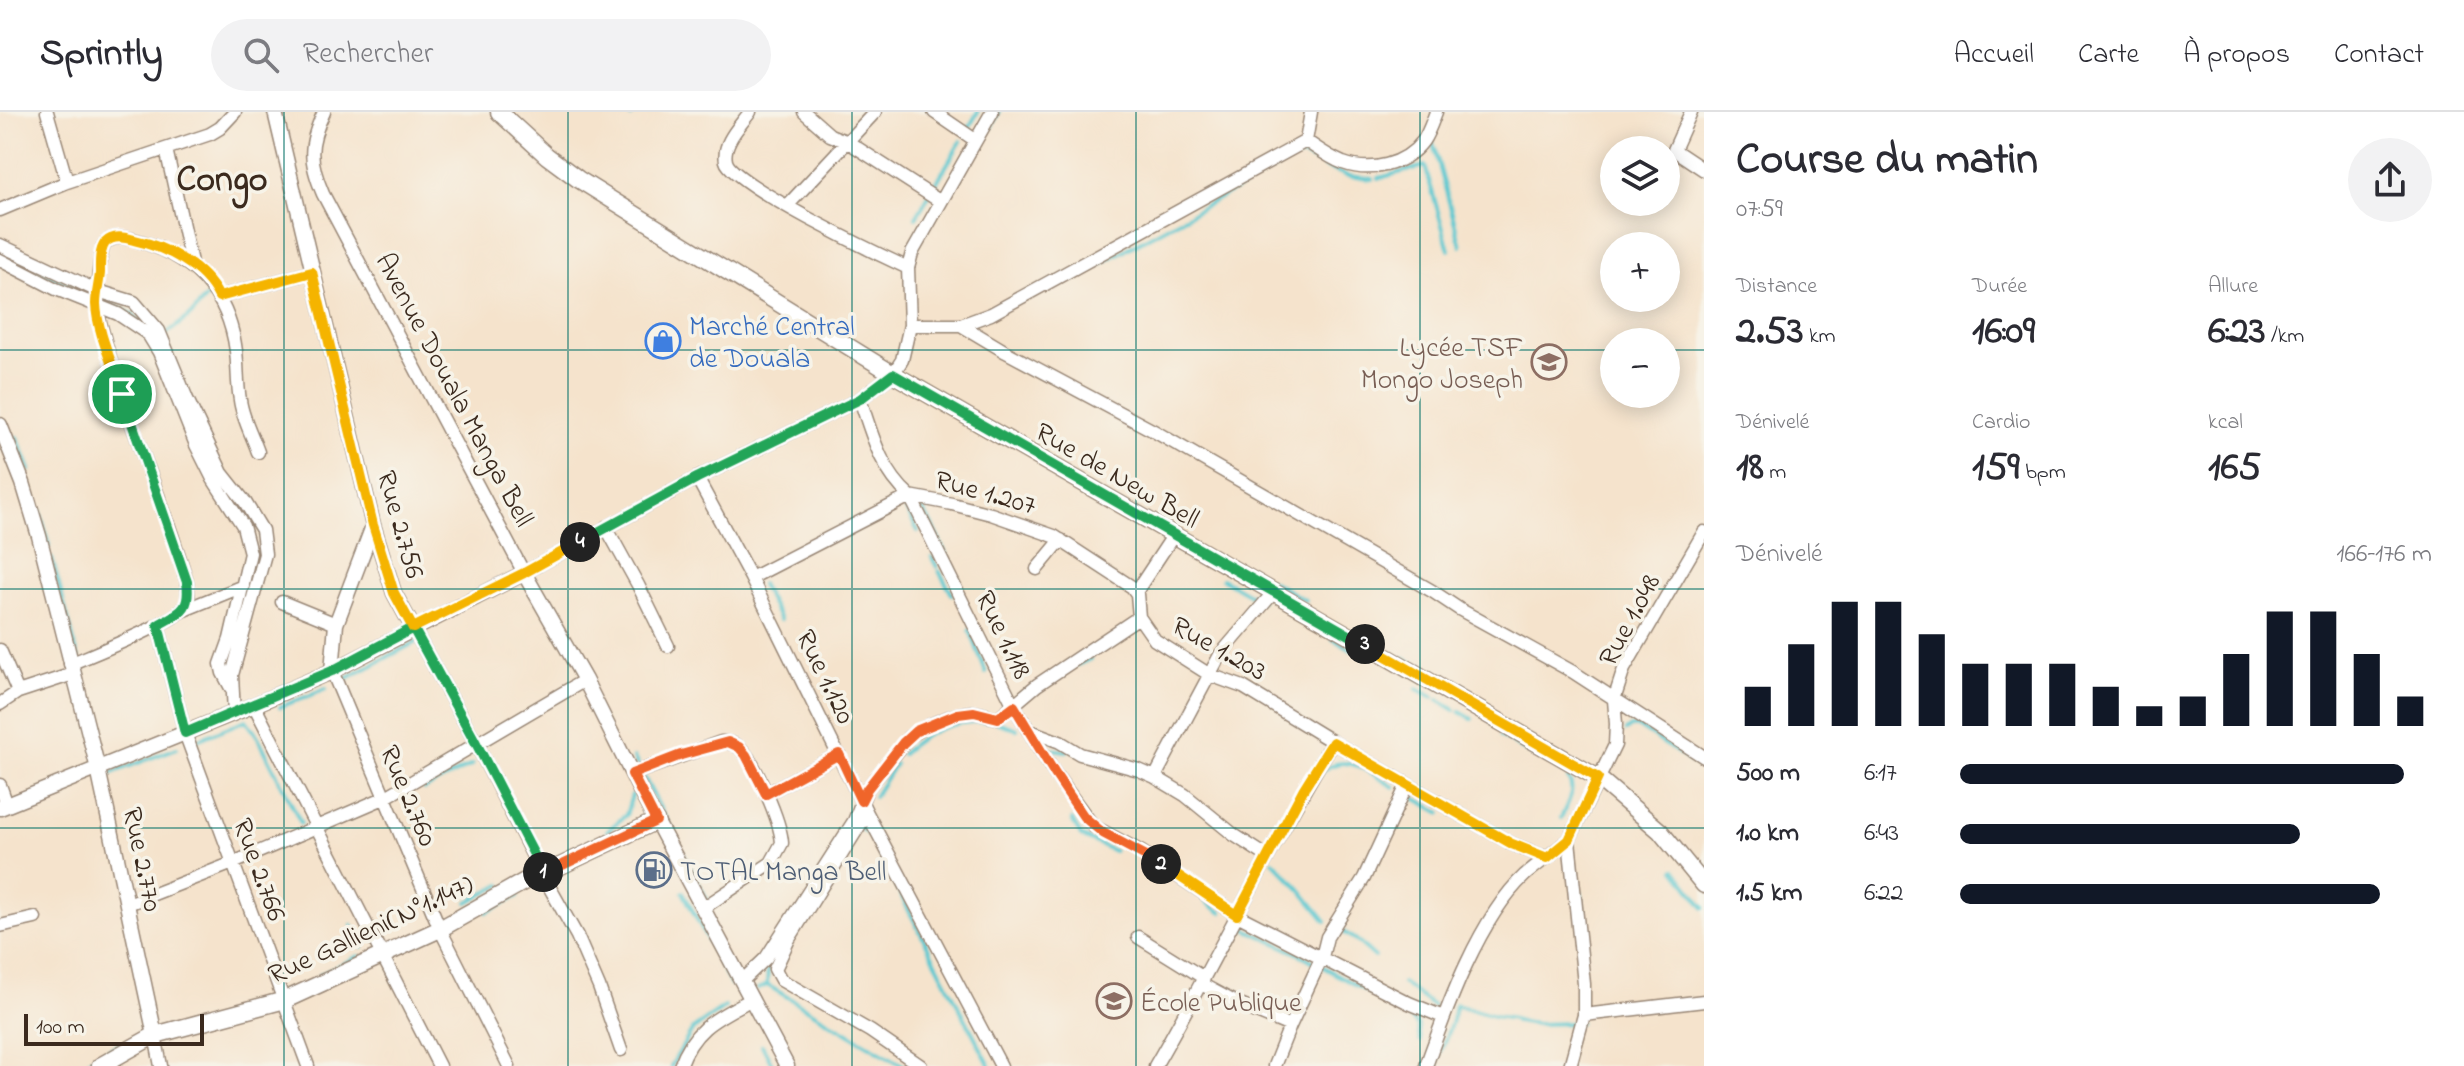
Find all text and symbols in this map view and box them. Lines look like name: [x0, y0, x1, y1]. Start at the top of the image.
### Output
search box: [211, 19, 771, 91]
text: Sprintly: [40, 27, 163, 83]
icon: search: [239, 33, 283, 77]
text: Rechercher: [303, 33, 433, 77]
text: Accueil: [1954, 35, 2034, 76]
text: Carte: [2078, 35, 2139, 76]
text: À propos: [2183, 35, 2290, 76]
text: Contact: [2334, 35, 2424, 76]
text: Course du matin: [1736, 129, 2038, 193]
map controls: [1600, 136, 1680, 408]
button: layers: [1600, 136, 1680, 216]
button: share: [2348, 138, 2432, 222]
district label: Congo: [176, 155, 268, 209]
text: 07:59: [1736, 191, 1783, 229]
button: +: [1600, 232, 1680, 312]
street label: Avenue Douala Manga Bell: [363, 246, 543, 535]
text: Distance: [1736, 271, 1817, 303]
text: Durée: [1972, 271, 2027, 303]
text: Allure: [2208, 271, 2258, 303]
text: 2.53: [1736, 303, 1803, 362]
text: 16:09: [1972, 303, 2035, 362]
text: 6:23: [2208, 303, 2265, 362]
place label: Marché Central de Douala: [689, 308, 855, 381]
text: km: [1803, 321, 1836, 353]
text: /km: [2265, 321, 2304, 353]
shop icon: Marché Central de Douala: [644, 322, 682, 360]
button: −: [1600, 328, 1680, 408]
place label: Lycée TSF Mongo Joseph: [1361, 329, 1523, 402]
school or university icon: Lycée TSF Mongo Joseph: [1530, 343, 1568, 381]
pin: [88, 360, 156, 428]
icon: arrive: [100, 372, 144, 416]
text: Dénivelé: [1736, 407, 1809, 439]
text: Cardio: [1972, 407, 2031, 439]
text: kcal: [2208, 407, 2243, 439]
street label: Rue de New Bell: [1026, 413, 1206, 541]
text: 18: [1736, 439, 1764, 498]
text: 159: [1972, 439, 2020, 498]
text: 165: [2208, 439, 2261, 498]
text: m: [1764, 457, 1786, 489]
text: bpm: [2020, 457, 2066, 489]
street label: Rue 1.207: [930, 461, 1041, 528]
street label: Rue 2.756: [364, 466, 434, 584]
pin: 4: [560, 522, 600, 562]
text: 4: [575, 526, 585, 558]
text: Dénivelé: [1736, 536, 1823, 574]
text: 166–176 m: [2336, 536, 2432, 574]
street label: Rue 1.048: [1590, 567, 1673, 674]
street label: Rue 1.118: [963, 584, 1041, 687]
street label: Rue 1.203: [1163, 607, 1273, 693]
street label: Rue 1.120: [783, 623, 864, 732]
pin: 3: [1345, 624, 1385, 664]
text: 3: [1360, 628, 1370, 660]
street label: Rue 2.760: [367, 739, 446, 853]
text: 500 m: [1736, 755, 1800, 793]
text: 6:17: [1864, 755, 1897, 793]
street label: Rue 2.770: [110, 804, 172, 916]
street label: Rue 2.766: [220, 813, 295, 927]
text: 1.0 km: [1736, 815, 1799, 853]
text: 6:43: [1864, 815, 1899, 853]
pin: 2: [1141, 844, 1181, 884]
text: 2: [1156, 848, 1166, 880]
fuel station icon: TOTAL Manga Bell: [635, 851, 673, 889]
pin: 1: [523, 852, 563, 892]
place label: TOTAL Manga Bell: [680, 853, 887, 894]
text: 1: [540, 856, 547, 888]
street label: Rue Gallieni(N°1.147): [262, 866, 481, 997]
text: 1.5 km: [1736, 875, 1803, 913]
text: 6:22: [1864, 875, 1904, 913]
school or university icon: École Publique: [1095, 982, 1133, 1020]
place label: École Publique: [1140, 984, 1302, 1025]
scale bar: [24, 1010, 204, 1046]
text: 100 m: [36, 1012, 85, 1044]

